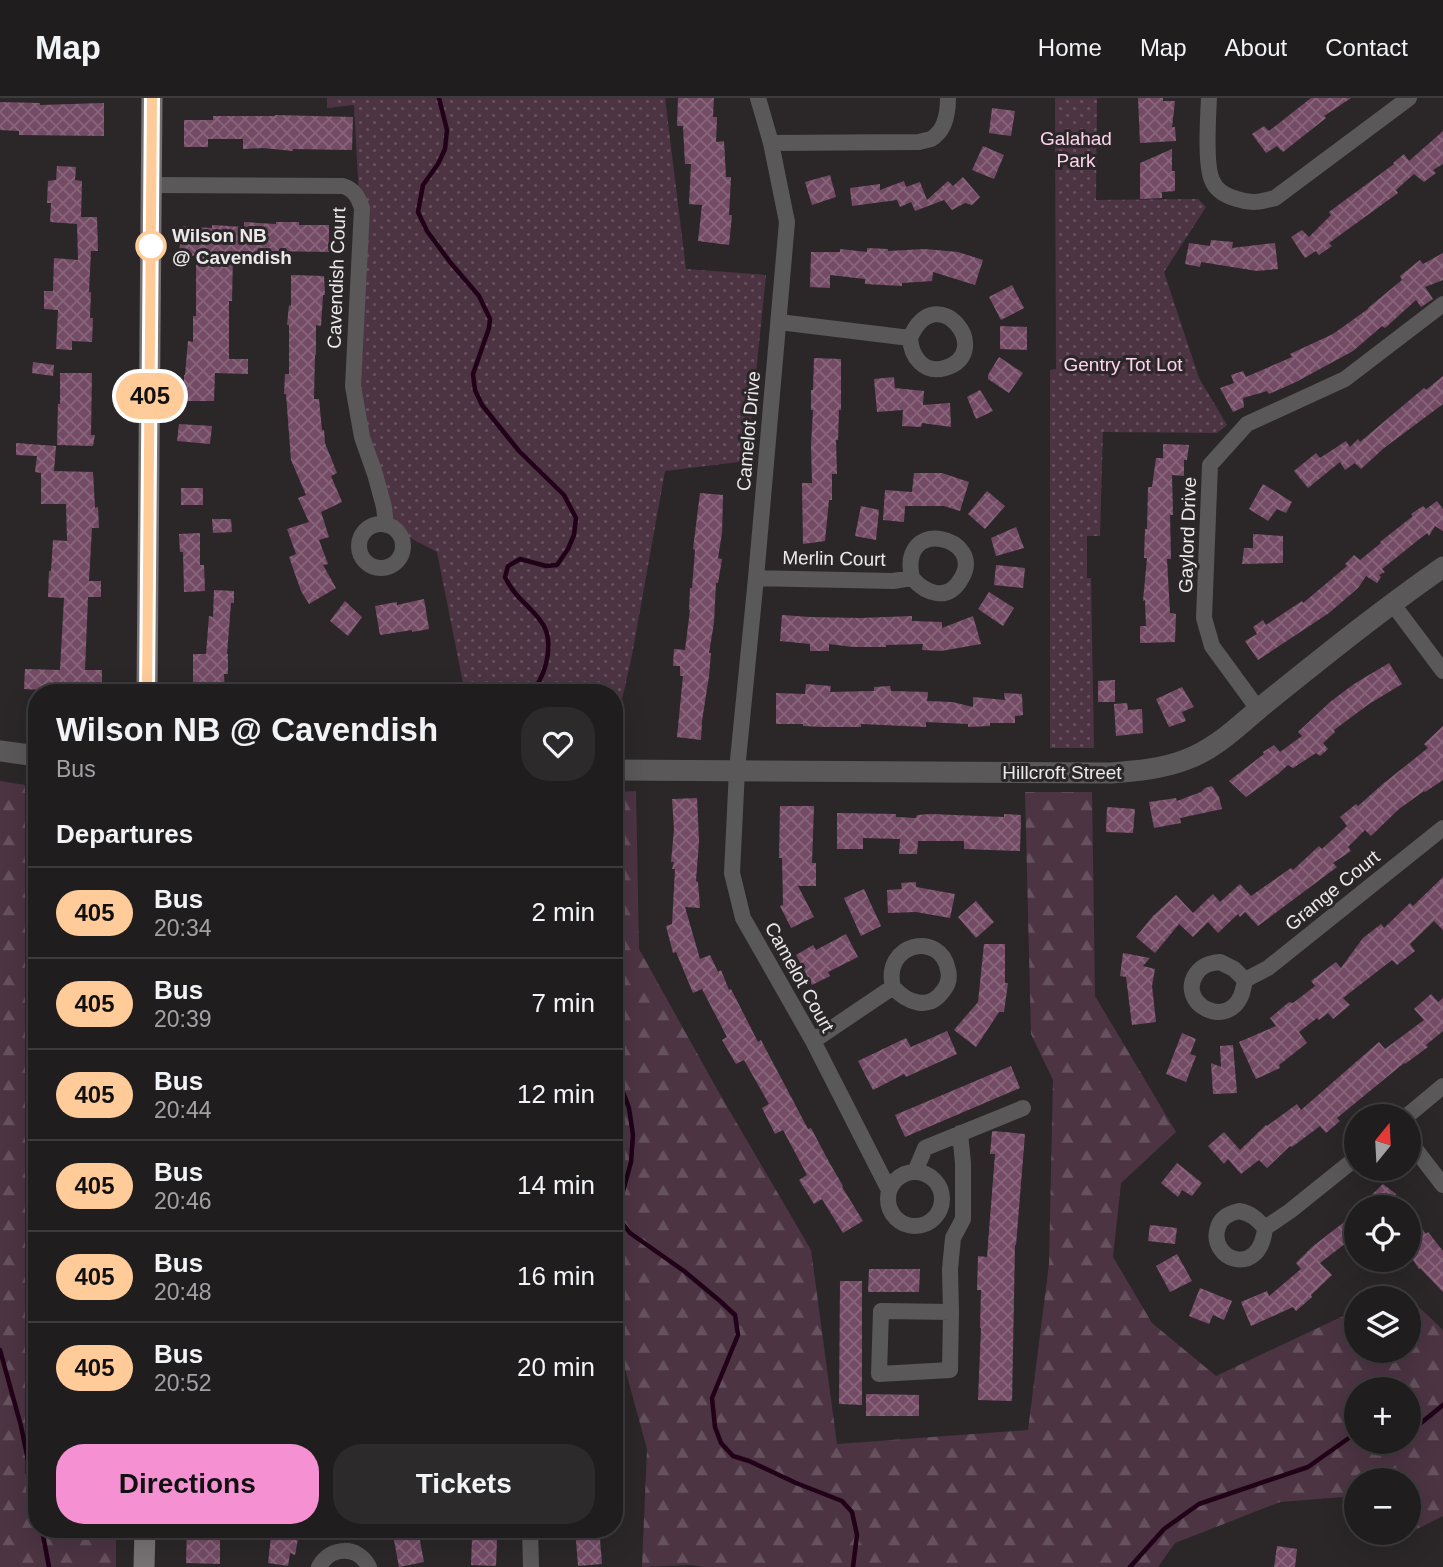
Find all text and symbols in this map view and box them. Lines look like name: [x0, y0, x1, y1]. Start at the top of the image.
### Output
text: Map: [35, 29, 101, 66]
text: Home: [1038, 34, 1102, 61]
text: Map: [1140, 34, 1187, 61]
text: About: [1225, 34, 1287, 61]
text: Contact: [1325, 34, 1408, 61]
park label: Galahad Park: [1040, 128, 1112, 171]
street label: Cavendish Court: [324, 206, 349, 349]
place label: Wilson NB @ Cavendish: [172, 225, 292, 268]
marker: Wilson NB @ Cavendish: [136, 231, 166, 261]
park label: Gentry Tot Lot: [1064, 354, 1183, 375]
street label: Camelot Drive: [733, 370, 764, 492]
line badge: 405: [110, 373, 190, 419]
text: 405: [130, 382, 170, 409]
street label: Gaylord Drive: [1175, 477, 1200, 593]
street label: Merlin Court: [782, 547, 887, 570]
button: heart: [521, 707, 595, 781]
text: Wilson NB @ Cavendish: [56, 711, 438, 748]
text: Bus: [56, 756, 96, 782]
street label: Hillcroft Street: [1002, 762, 1122, 783]
text: Departures: [56, 819, 193, 849]
street label: Grange Court: [1281, 846, 1384, 935]
text: Bus: [154, 884, 203, 914]
text: 2 min: [531, 897, 595, 927]
text: 405: [74, 899, 115, 926]
text: 20:34: [154, 915, 212, 941]
street label: Camelot Court: [761, 919, 839, 1037]
text: Bus: [154, 975, 203, 1005]
text: 7 min: [531, 988, 595, 1018]
text: 405: [74, 990, 115, 1017]
text: 20:39: [154, 1006, 212, 1032]
text: Bus: [154, 1066, 203, 1096]
text: 12 min: [517, 1079, 595, 1109]
text: 405: [74, 1081, 115, 1108]
text: 20:44: [154, 1097, 212, 1123]
north arrow: [1344, 1104, 1421, 1181]
map controls: [1344, 1104, 1421, 1545]
text: Bus: [154, 1157, 203, 1187]
text: 14 min: [517, 1170, 595, 1200]
text: 405: [74, 1172, 115, 1199]
text: 20:46: [154, 1188, 212, 1214]
button: locate: [1344, 1195, 1421, 1272]
text: Bus: [154, 1248, 203, 1278]
text: 16 min: [517, 1261, 595, 1291]
text: 405: [74, 1263, 115, 1290]
text: 20:48: [154, 1279, 212, 1305]
button: layers: [1344, 1286, 1421, 1363]
text: Bus: [154, 1339, 203, 1369]
text: 20 min: [517, 1352, 595, 1382]
text: 405: [74, 1354, 115, 1381]
text: 20:52: [154, 1370, 212, 1396]
button: +: [1344, 1377, 1421, 1454]
button: Directions: [56, 1444, 319, 1524]
button: Tickets: [333, 1444, 595, 1524]
button: −: [1344, 1468, 1421, 1545]

